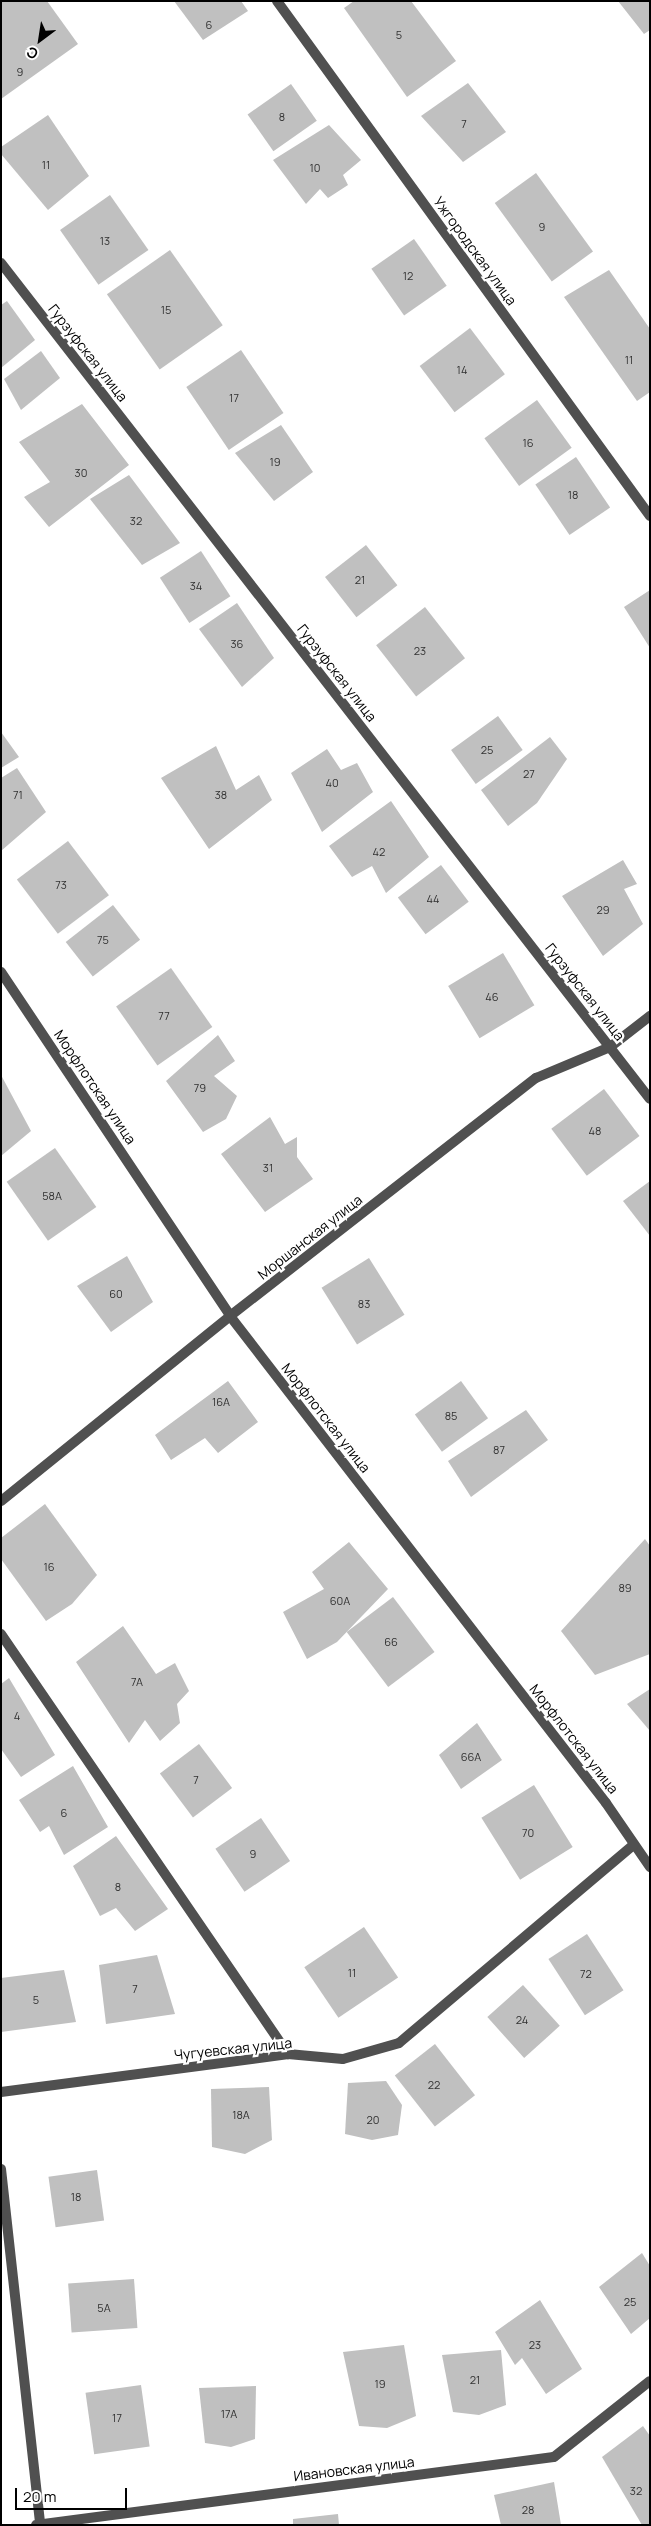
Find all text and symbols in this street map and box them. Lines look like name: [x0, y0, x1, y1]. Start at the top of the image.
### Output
north arrow: [15, 15, 65, 65]
house number: 6: [206, 18, 212, 32]
house number: 5: [396, 28, 402, 42]
text: С: [23, 42, 41, 64]
house number: 9: [17, 65, 23, 79]
house number: 8: [279, 110, 285, 124]
house number: 7: [461, 117, 467, 131]
house number: 11: [42, 158, 50, 172]
house number: 10: [310, 161, 320, 175]
street label: Ужгородская улица: [430, 193, 520, 309]
house number: 9: [539, 220, 545, 234]
house number: 13: [100, 234, 110, 248]
house number: 12: [403, 269, 413, 283]
street label: Гурзуфская улица: [45, 301, 131, 405]
house number: 15: [161, 303, 171, 317]
house number: 11: [625, 353, 633, 367]
house number: 14: [457, 363, 467, 377]
house number: 17: [229, 391, 239, 405]
house number: 16: [522, 436, 534, 450]
house number: 19: [269, 455, 281, 469]
house number: 30: [75, 466, 87, 480]
house number: 18: [568, 488, 578, 502]
house number: 32: [130, 514, 142, 528]
house number: 21: [355, 573, 365, 587]
house number: 34: [190, 579, 202, 593]
street label: Гурзуфская улица: [294, 621, 380, 725]
house number: 36: [231, 637, 243, 651]
house number: 23: [414, 644, 426, 658]
house number: 25: [481, 743, 493, 757]
house number: 27: [523, 767, 535, 781]
house number: 40: [325, 776, 339, 790]
house number: 71: [13, 788, 23, 802]
house number: 38: [215, 788, 227, 802]
house number: 42: [373, 845, 385, 859]
house number: 73: [55, 878, 67, 892]
house number: 44: [426, 892, 440, 906]
house number: 29: [596, 903, 610, 917]
house number: 75: [97, 933, 109, 947]
street label: Гурзуфская улица: [542, 940, 628, 1044]
house number: 46: [485, 990, 499, 1004]
house number: 77: [158, 1009, 170, 1023]
street label: Морфлотская улица: [51, 1027, 139, 1147]
house number: 79: [194, 1081, 206, 1095]
house number: 48: [589, 1124, 601, 1138]
house number: 31: [263, 1161, 273, 1175]
house number: 58А: [42, 1189, 62, 1203]
street label: Моршанская улица: [255, 1191, 365, 1283]
house number: 60: [109, 1287, 123, 1301]
house number: 83: [358, 1297, 370, 1311]
street label: Морфлотская улица: [278, 1360, 374, 1476]
house number: 16А: [212, 1395, 230, 1409]
house number: 85: [445, 1409, 457, 1423]
house number: 87: [493, 1443, 505, 1457]
house number: 16: [43, 1560, 55, 1574]
house number: 89: [618, 1581, 632, 1595]
house number: 60А: [330, 1594, 350, 1608]
house number: 66: [384, 1635, 398, 1649]
house number: 7А: [131, 1675, 143, 1689]
street label: Морфлотская улица: [526, 1681, 622, 1797]
house number: 4: [14, 1709, 20, 1723]
house number: 66А: [461, 1750, 481, 1764]
house number: 7: [193, 1773, 199, 1787]
house number: 6: [61, 1806, 67, 1820]
house number: 70: [522, 1826, 534, 1840]
house number: 9: [250, 1847, 256, 1861]
house number: 8: [115, 1880, 121, 1894]
house number: 11: [348, 1966, 356, 1980]
house number: 72: [580, 1967, 592, 1981]
house number: 7: [132, 1982, 138, 1996]
house number: 5: [33, 1993, 39, 2007]
house number: 24: [516, 2013, 528, 2027]
street label: Чугуевская улица: [173, 2034, 293, 2064]
house number: 22: [428, 2078, 440, 2092]
house number: 18А: [232, 2108, 250, 2122]
house number: 20: [367, 2113, 379, 2127]
house number: 18: [71, 2190, 81, 2204]
house number: 25: [624, 2295, 636, 2309]
house number: 5А: [97, 2301, 111, 2315]
house number: 23: [529, 2338, 541, 2352]
house number: 21: [470, 2373, 480, 2387]
house number: 19: [374, 2377, 386, 2391]
house number: 17А: [221, 2407, 237, 2421]
house number: 17: [112, 2411, 122, 2425]
street label: Ивановская улица: [293, 2453, 415, 2485]
scale bar: [18, 2478, 130, 2510]
house number: 32: [630, 2484, 642, 2498]
text: 20 m: [23, 2486, 56, 2507]
house number: 28: [522, 2503, 534, 2517]

